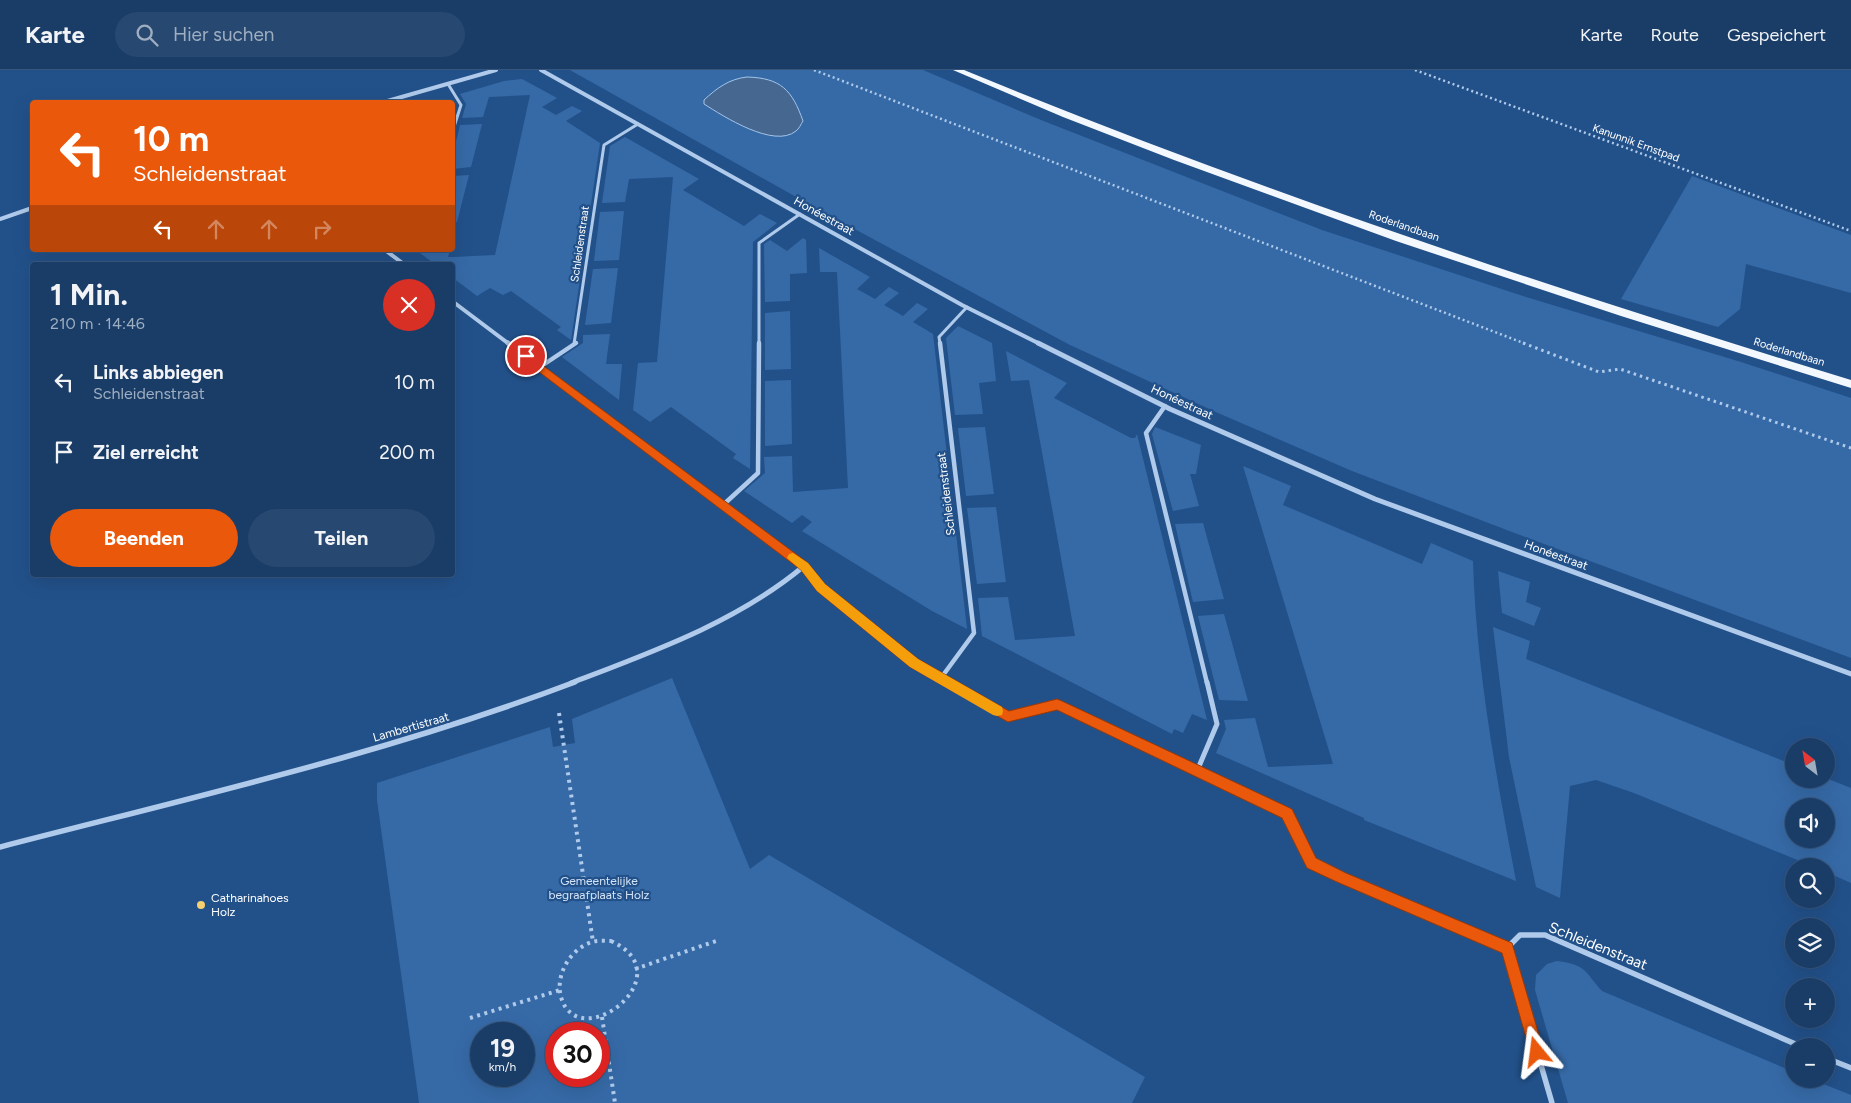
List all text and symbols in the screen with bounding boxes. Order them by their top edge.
search box [115,12,465,57]
text: Karte [25,20,85,49]
icon: search [133,21,161,49]
text: Hier suchen [173,23,274,46]
text: Karte [1580,24,1623,46]
text: Route [1651,24,1699,46]
text: Gespeichert [1727,24,1826,46]
text: 10 m [133,118,209,160]
icon: left [50,120,115,185]
street label: Kanunnik Ernstpad [1591,121,1681,165]
text: Schleidenstraat [133,160,287,187]
street label: Honéestraat [791,194,857,239]
street label: Schleidenstraat [568,205,592,283]
street label: Roderlandbaan [1367,208,1441,244]
icon: left [149,215,177,243]
icon: ahead [202,215,230,243]
icon: ahead [255,215,283,243]
icon: right [308,215,336,243]
text: 1 Min. [50,276,128,313]
button: close [383,279,435,331]
text: 210 m · 14:46 [50,314,145,333]
pin [505,335,547,377]
street label: Roderlandbaan [1752,335,1826,369]
icon: arrive [512,342,540,370]
text: Links abbiegen [93,361,224,384]
icon: left [50,368,78,396]
text: 10 m [394,371,435,394]
street label: Honéestraat [1149,382,1216,423]
text: Schleidenstraat [93,384,205,403]
icon: arrive [50,438,78,466]
text: Ziel erreicht [93,441,199,464]
text: 200 m [379,441,435,464]
street label: Schleidenstraat [934,451,958,536]
button: Beenden [50,509,238,567]
button: Teilen [248,509,435,567]
street label: Honéestraat [1522,537,1590,573]
street label: Lambertistraat [371,709,451,745]
north arrow [1785,738,1835,788]
map controls [1785,738,1835,1088]
button: sound [1785,798,1835,848]
button: search [1785,858,1835,908]
park label: Gemeentelijke begraafplaats Holz [549,874,650,902]
place label: Catharinahoes Holz [211,891,289,919]
marker: Catharinahoes Holz [195,899,207,911]
street label: Schleidenstraat [1546,918,1650,974]
button: layers [1785,918,1835,968]
button: + [1785,978,1835,1028]
speed limit sign: 30 [545,1022,610,1087]
position arrow [1510,1025,1562,1077]
text: 19 [490,1033,515,1063]
button: − [1785,1038,1835,1088]
text: km/h [489,1060,516,1074]

